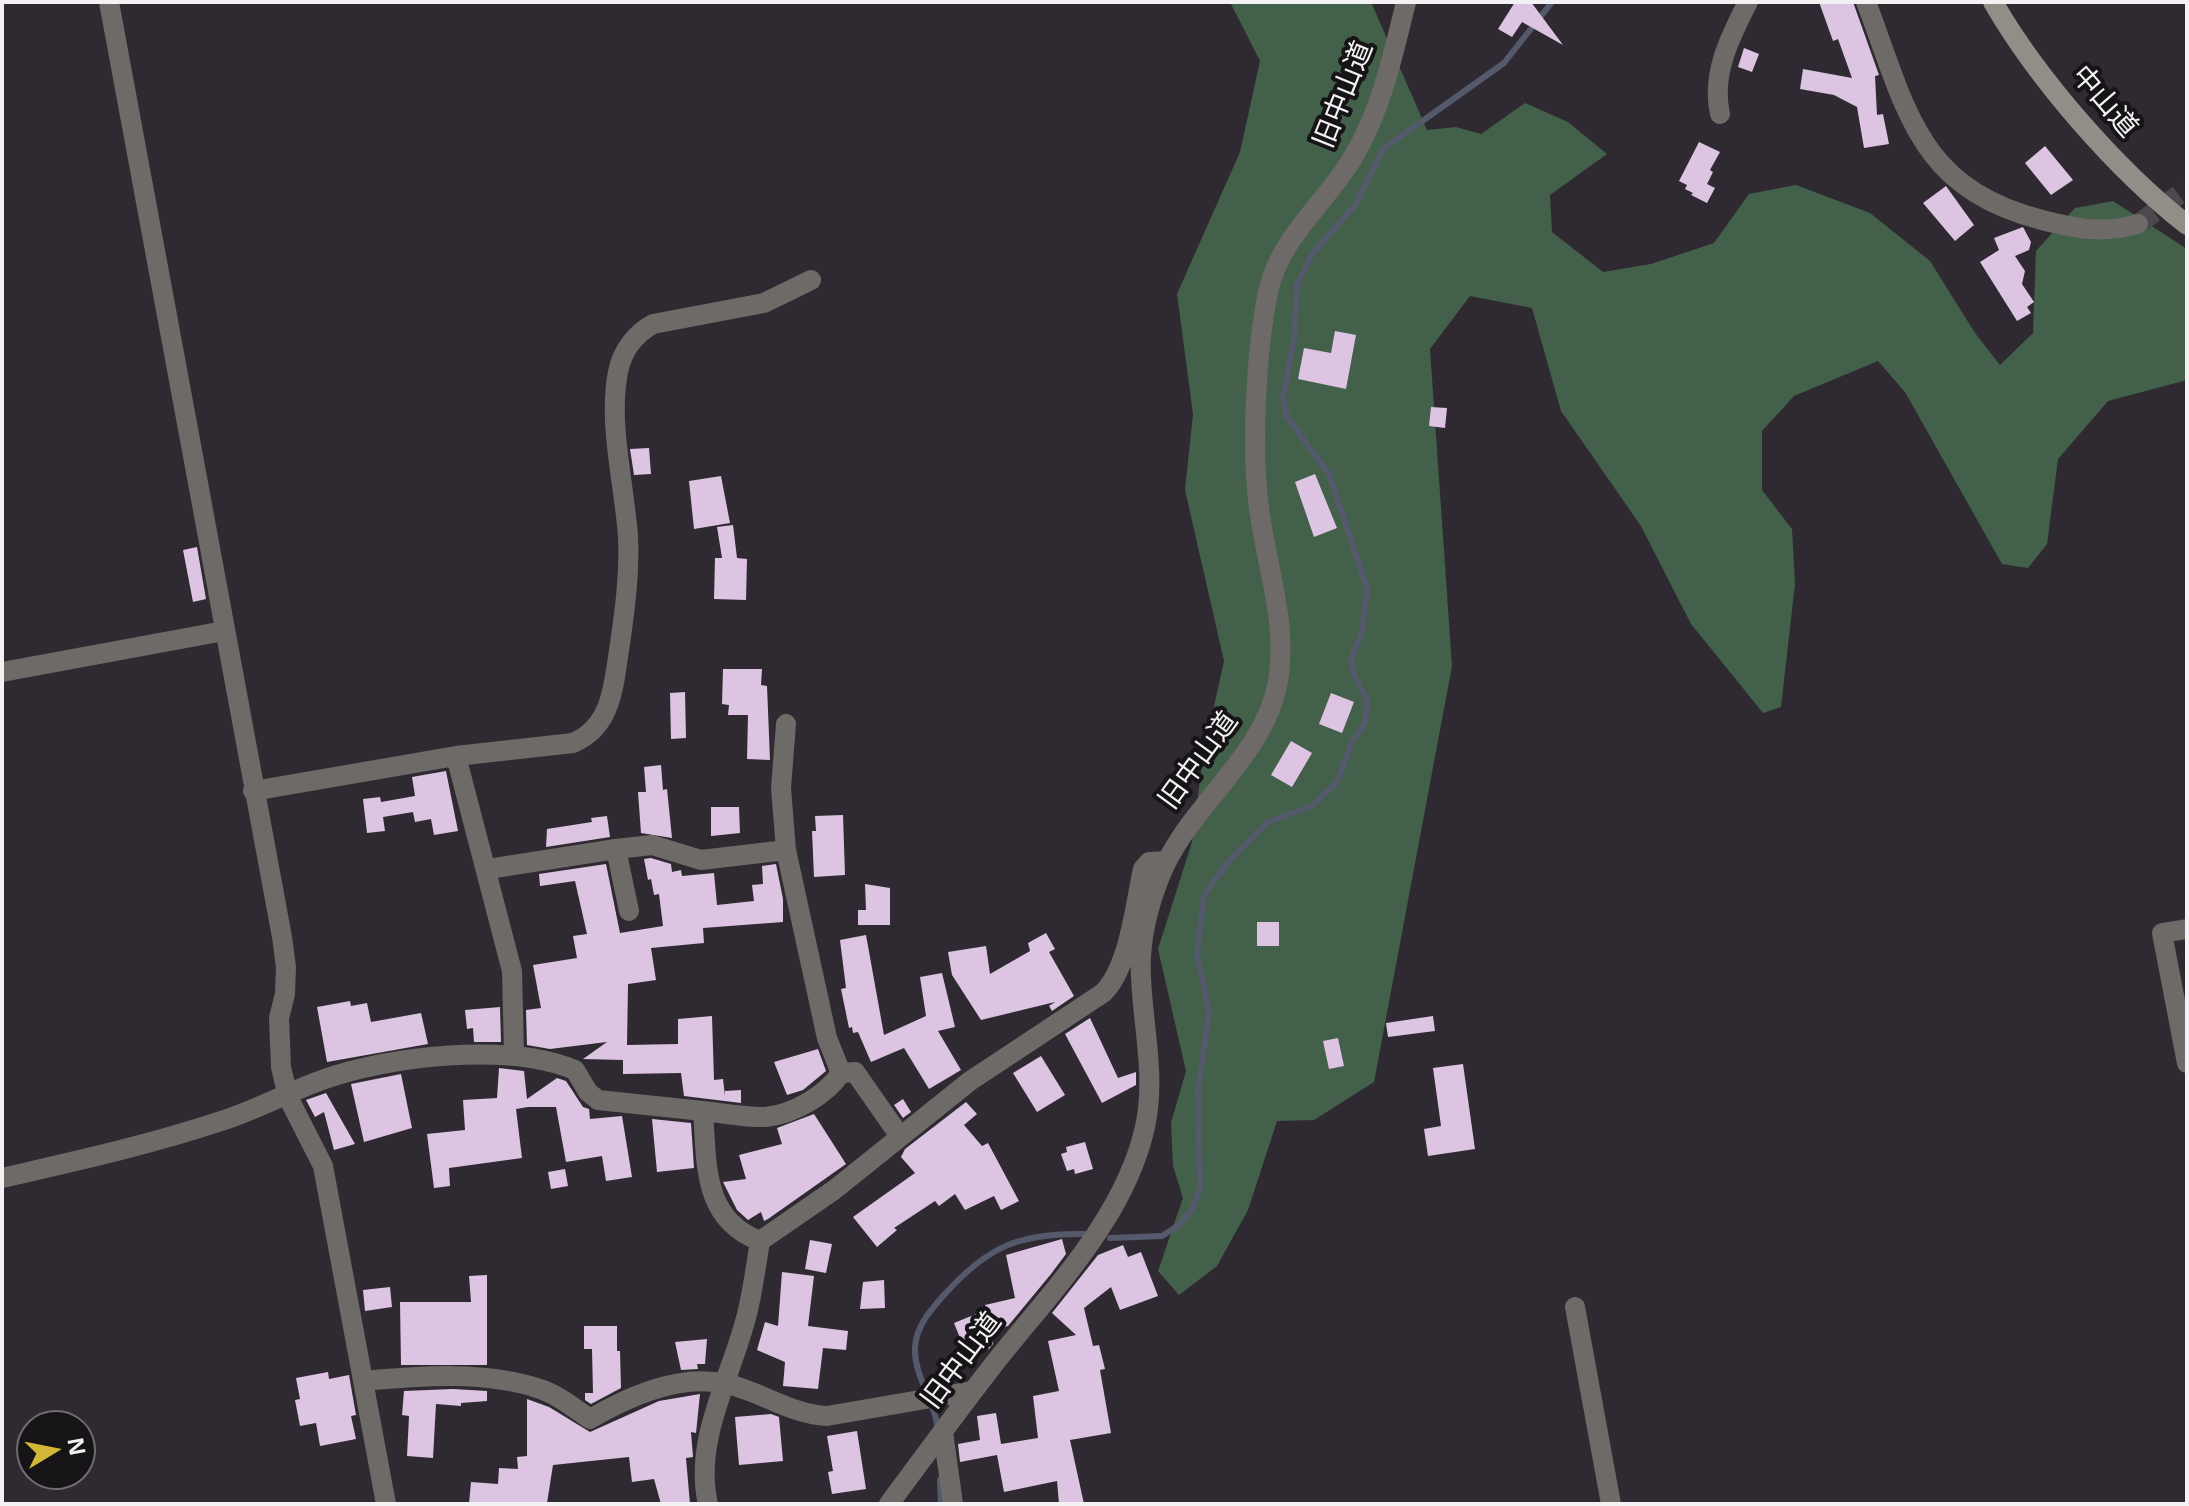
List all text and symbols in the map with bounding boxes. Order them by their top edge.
street label: 旧中山道 [1307,37,1381,153]
street label: 中山道 [2064,59,2144,145]
street label: 旧中山道 [1152,706,1246,816]
street label: 旧中山道 [915,1306,1009,1416]
north arrow [16,1410,96,1490]
text: N [61,1435,94,1458]

